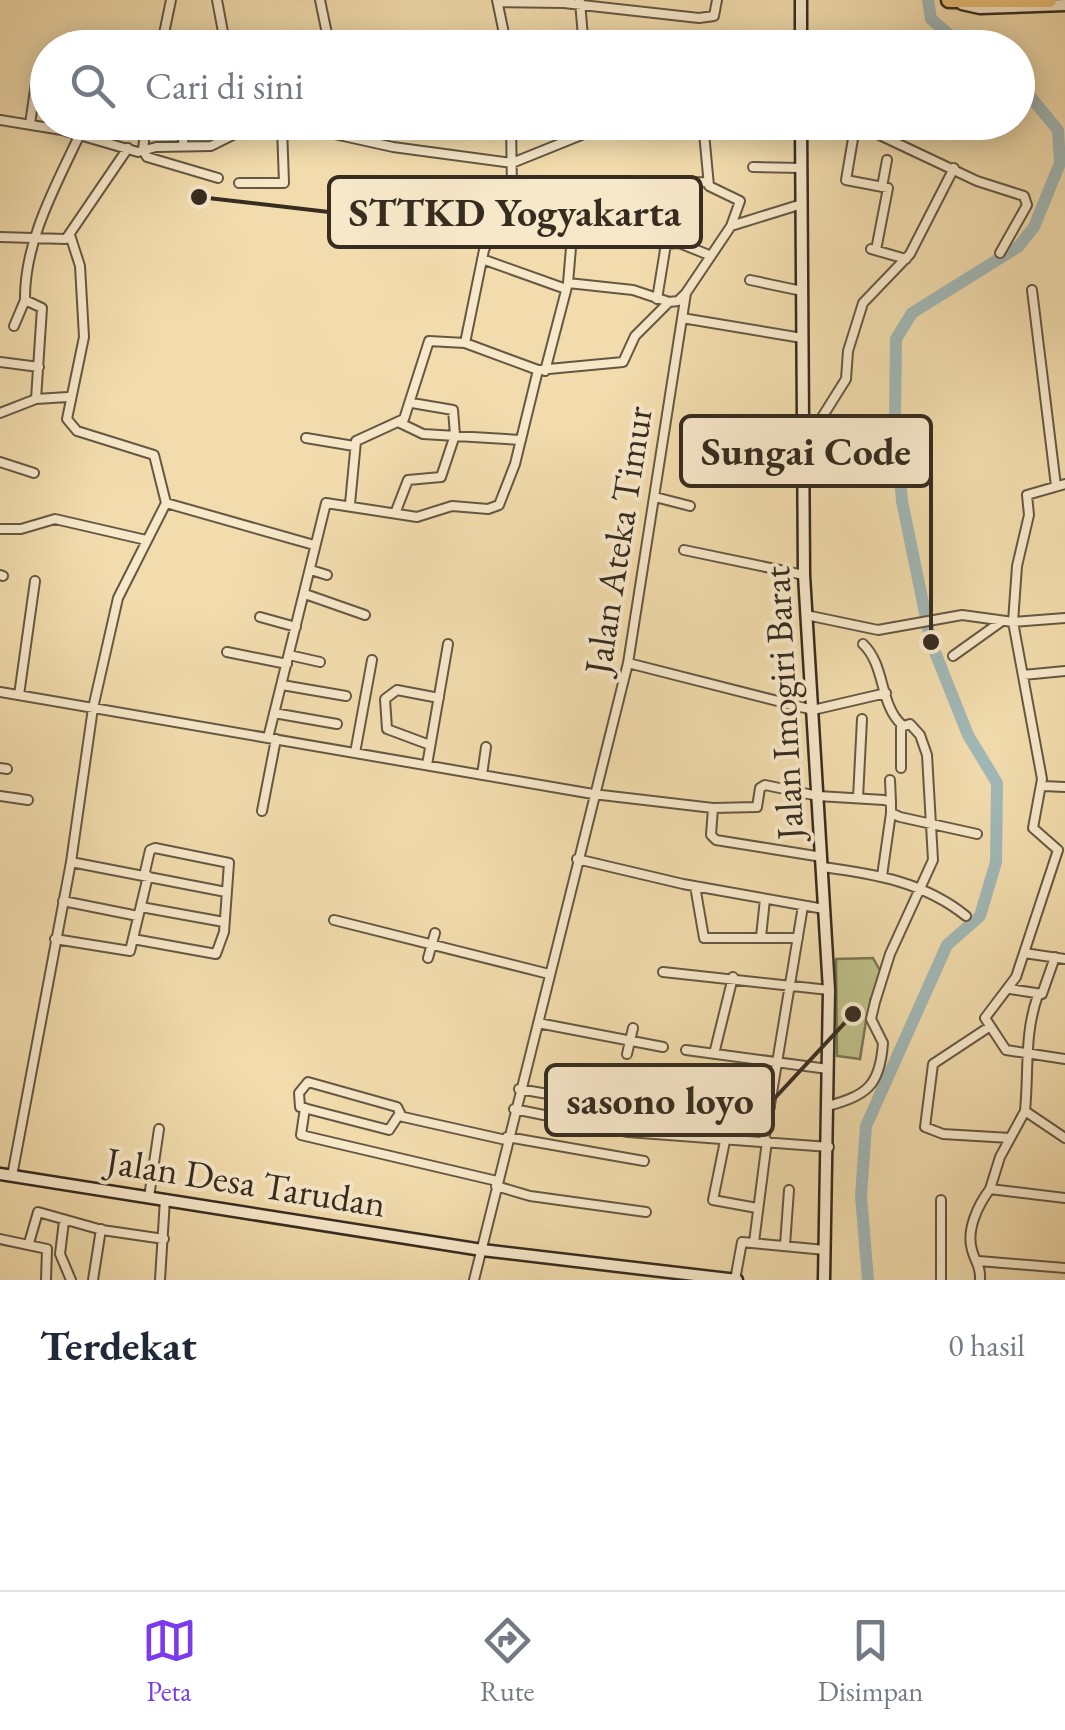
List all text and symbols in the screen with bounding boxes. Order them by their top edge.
search box [30,30,1035,140]
icon: search [65,58,120,113]
text: Cari di sini [145,61,304,110]
callout: STTKD Yogyakarta [329,177,701,247]
text: STTKD Yogyakarta [349,186,682,238]
street label: Jalan Ateka Timur [572,402,663,680]
callout: Sungai Code [681,416,931,486]
text: Sungai Code [701,425,911,477]
street label: Jalan Imogiri Barat [751,565,814,844]
callout: sasono loyo [546,1065,773,1135]
text: sasono loyo [566,1074,754,1126]
street label: Jalan Desa Tarudan [100,1135,389,1228]
text: Terdekat [40,1318,197,1373]
text: 0 hasil [948,1324,1025,1366]
tab: Peta [142,1613,197,1709]
tab: Rute [480,1613,535,1709]
tab: Disimpan [818,1613,923,1709]

